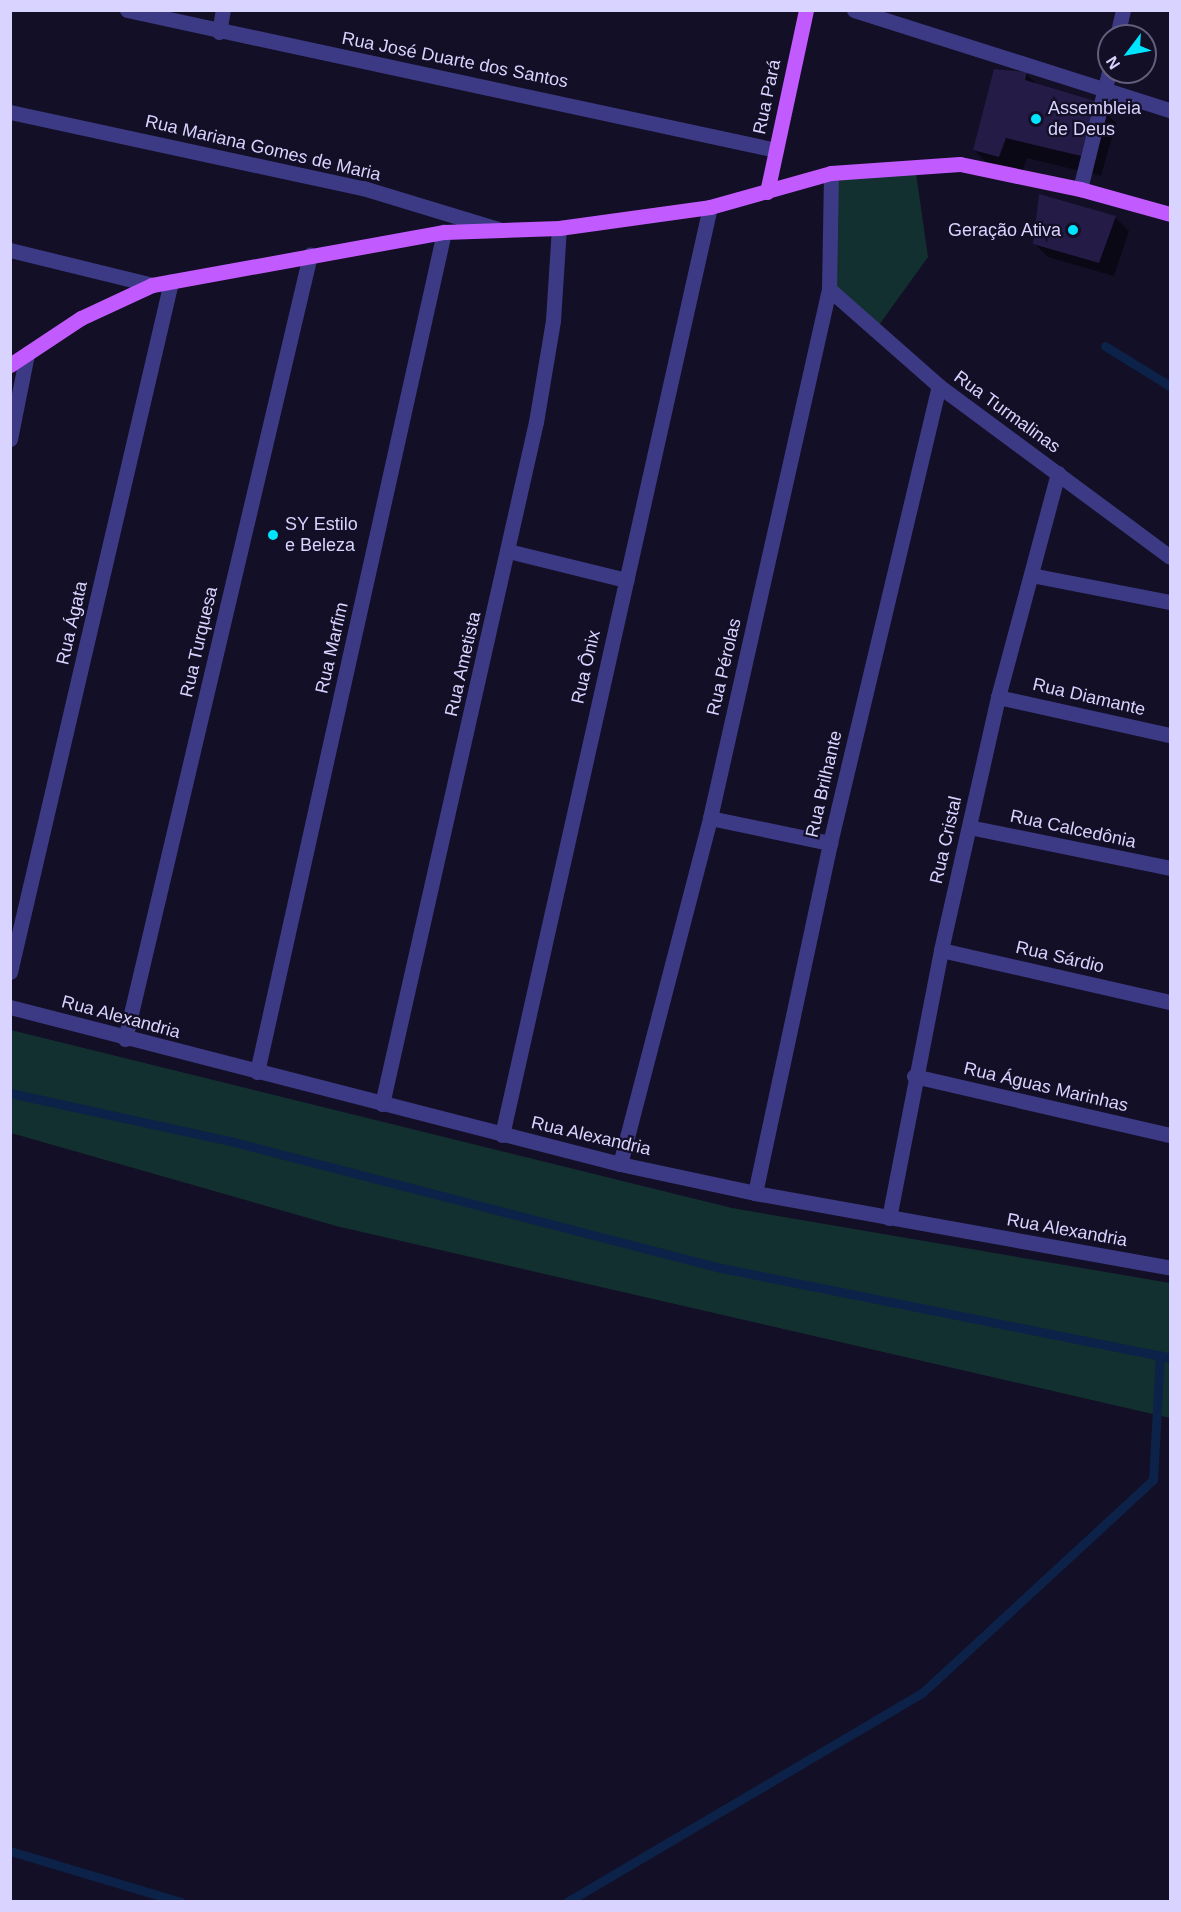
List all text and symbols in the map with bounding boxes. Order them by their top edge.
north arrow [1097,24,1157,84]
street label: Rua José Duarte dos Santos [340,27,570,93]
text: N [1103,53,1123,72]
street label: Rua Pará [749,58,785,136]
place label: Assembleia de Deus [1048,98,1141,140]
street label: Rua Mariana Gomes de Maria [143,110,383,186]
marker: Assembleia de Deus [1029,112,1043,126]
place label: Geração Ativa [947,219,1061,241]
marker: Geração Ativa [1066,223,1080,237]
street label: Rua Turmalinas [950,366,1064,458]
place label: SY Estilo e Beleza [285,514,358,556]
marker: SY Estilo e Beleza [266,528,280,542]
street label: Rua Ágata [52,579,92,667]
street label: Rua Turquesa [176,584,222,700]
street label: Rua Marfim [311,600,353,696]
street label: Rua Ametista [440,609,486,719]
street label: Rua Pérolas [702,616,746,718]
street label: Rua Ônix [567,628,605,706]
street label: Rua Diamante [1031,674,1147,720]
street label: Rua Brilhante [801,728,847,840]
street label: Rua Cristal [925,794,967,886]
street label: Rua Calcedônia [1008,805,1138,853]
street label: Rua Sárdio [1014,936,1106,978]
street label: Rua Alexandria [59,991,183,1043]
street label: Rua Águas Marinhas [962,1058,1130,1116]
street label: Rua Alexandria [529,1112,653,1160]
street label: Rua Alexandria [1005,1209,1129,1251]

